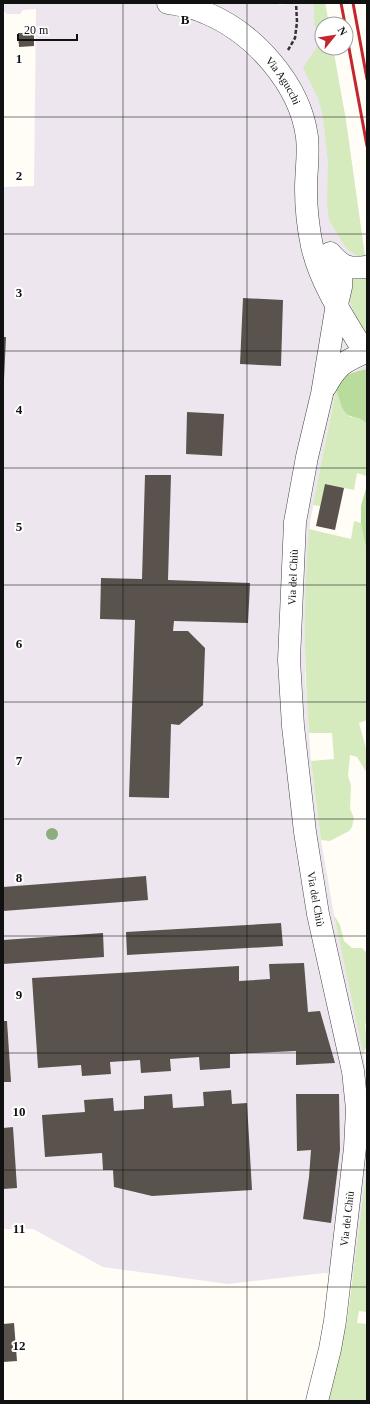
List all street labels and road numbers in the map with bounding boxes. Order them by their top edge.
street label: Via Agucchi [263,54,303,106]
street label: Via del Chiù [285,549,300,605]
street label: Via del Chiù [305,871,327,928]
street label: Via del Chiù [338,1190,356,1247]

